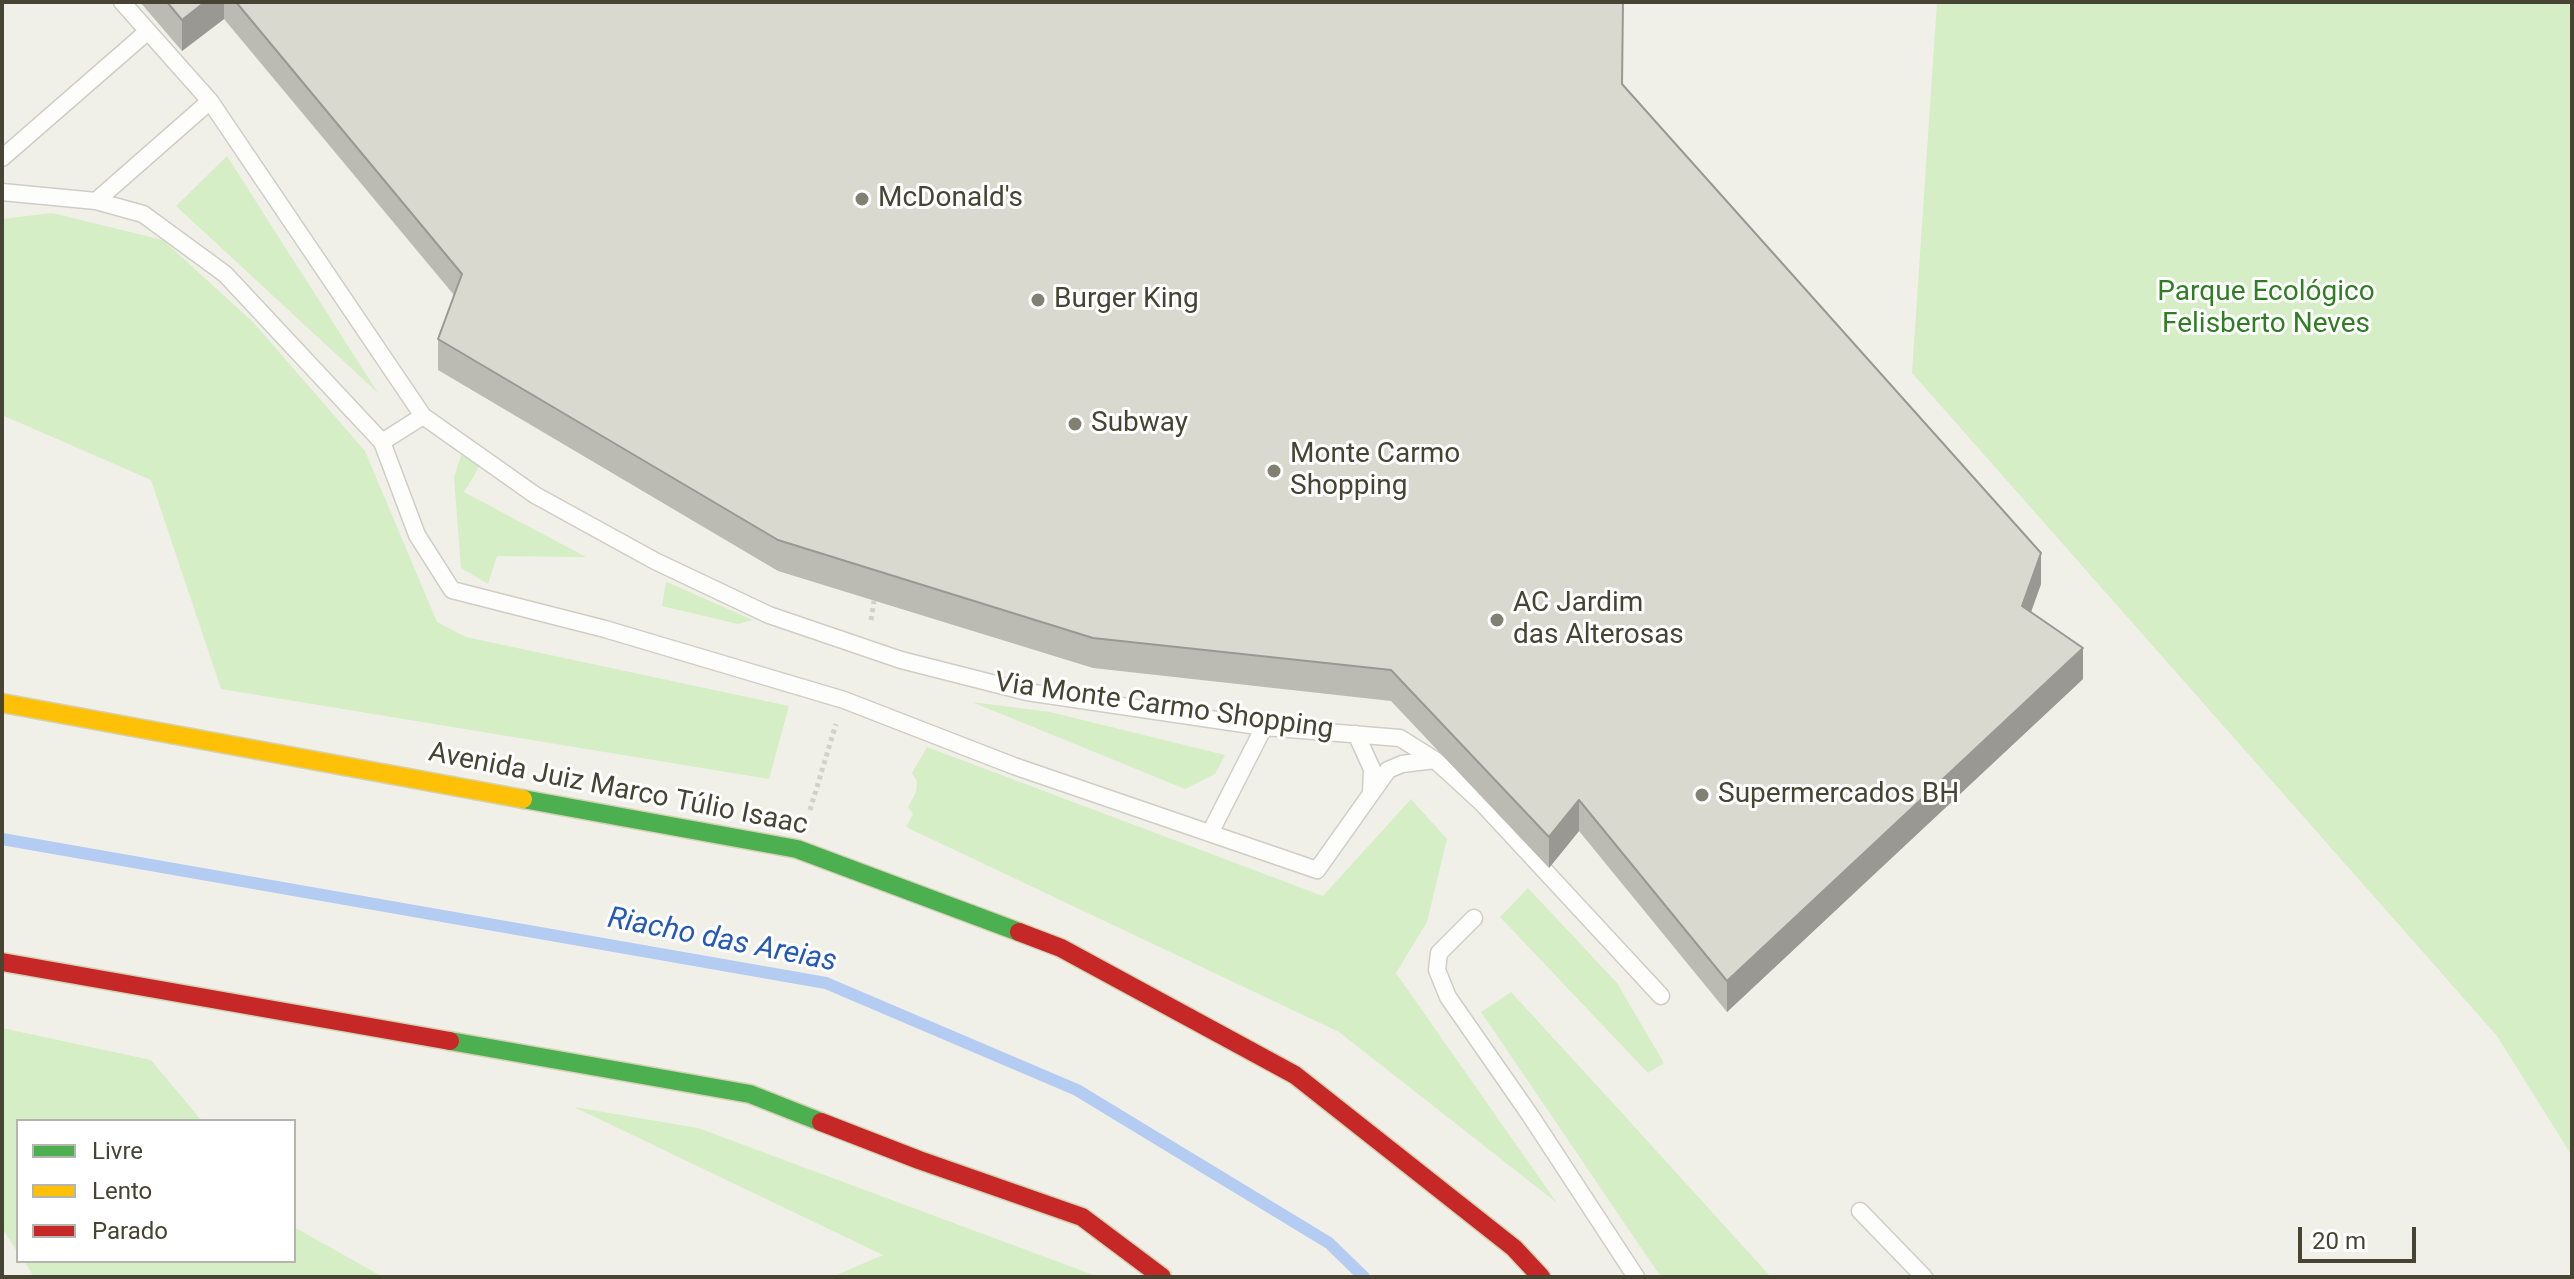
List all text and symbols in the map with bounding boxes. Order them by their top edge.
place label: McDonald's [878,182,1023,216]
marker: McDonald's [853,190,871,208]
park label: Parque Ecológico Felisberto Neves [2157,276,2375,342]
place label: Burger King [1054,283,1199,317]
marker: Burger King [1029,291,1047,309]
place label: Subway [1091,407,1188,441]
marker: Subway [1066,415,1084,433]
place label: Monte Carmo Shopping [1290,438,1460,504]
marker: Monte Carmo Shopping [1265,462,1283,480]
place label: AC Jardim das Alterosas [1513,587,1684,653]
marker: AC Jardim das Alterosas [1488,611,1506,629]
street label: Via Monte Carmo Shopping [993,667,1335,747]
street label: Avenida Juiz Marco Túlio Isaac [426,737,810,843]
place label: Supermercados BH [1718,778,1959,812]
marker: Supermercados BH [1693,786,1711,804]
water label: Riacho das Areias [604,901,840,981]
legend [16,1119,296,1263]
text: Livre [92,1137,143,1165]
text: Lento [92,1177,152,1205]
scale bar [2302,1211,2420,1261]
text: Parado [92,1217,168,1245]
text: 20 m [2312,1227,2366,1255]

